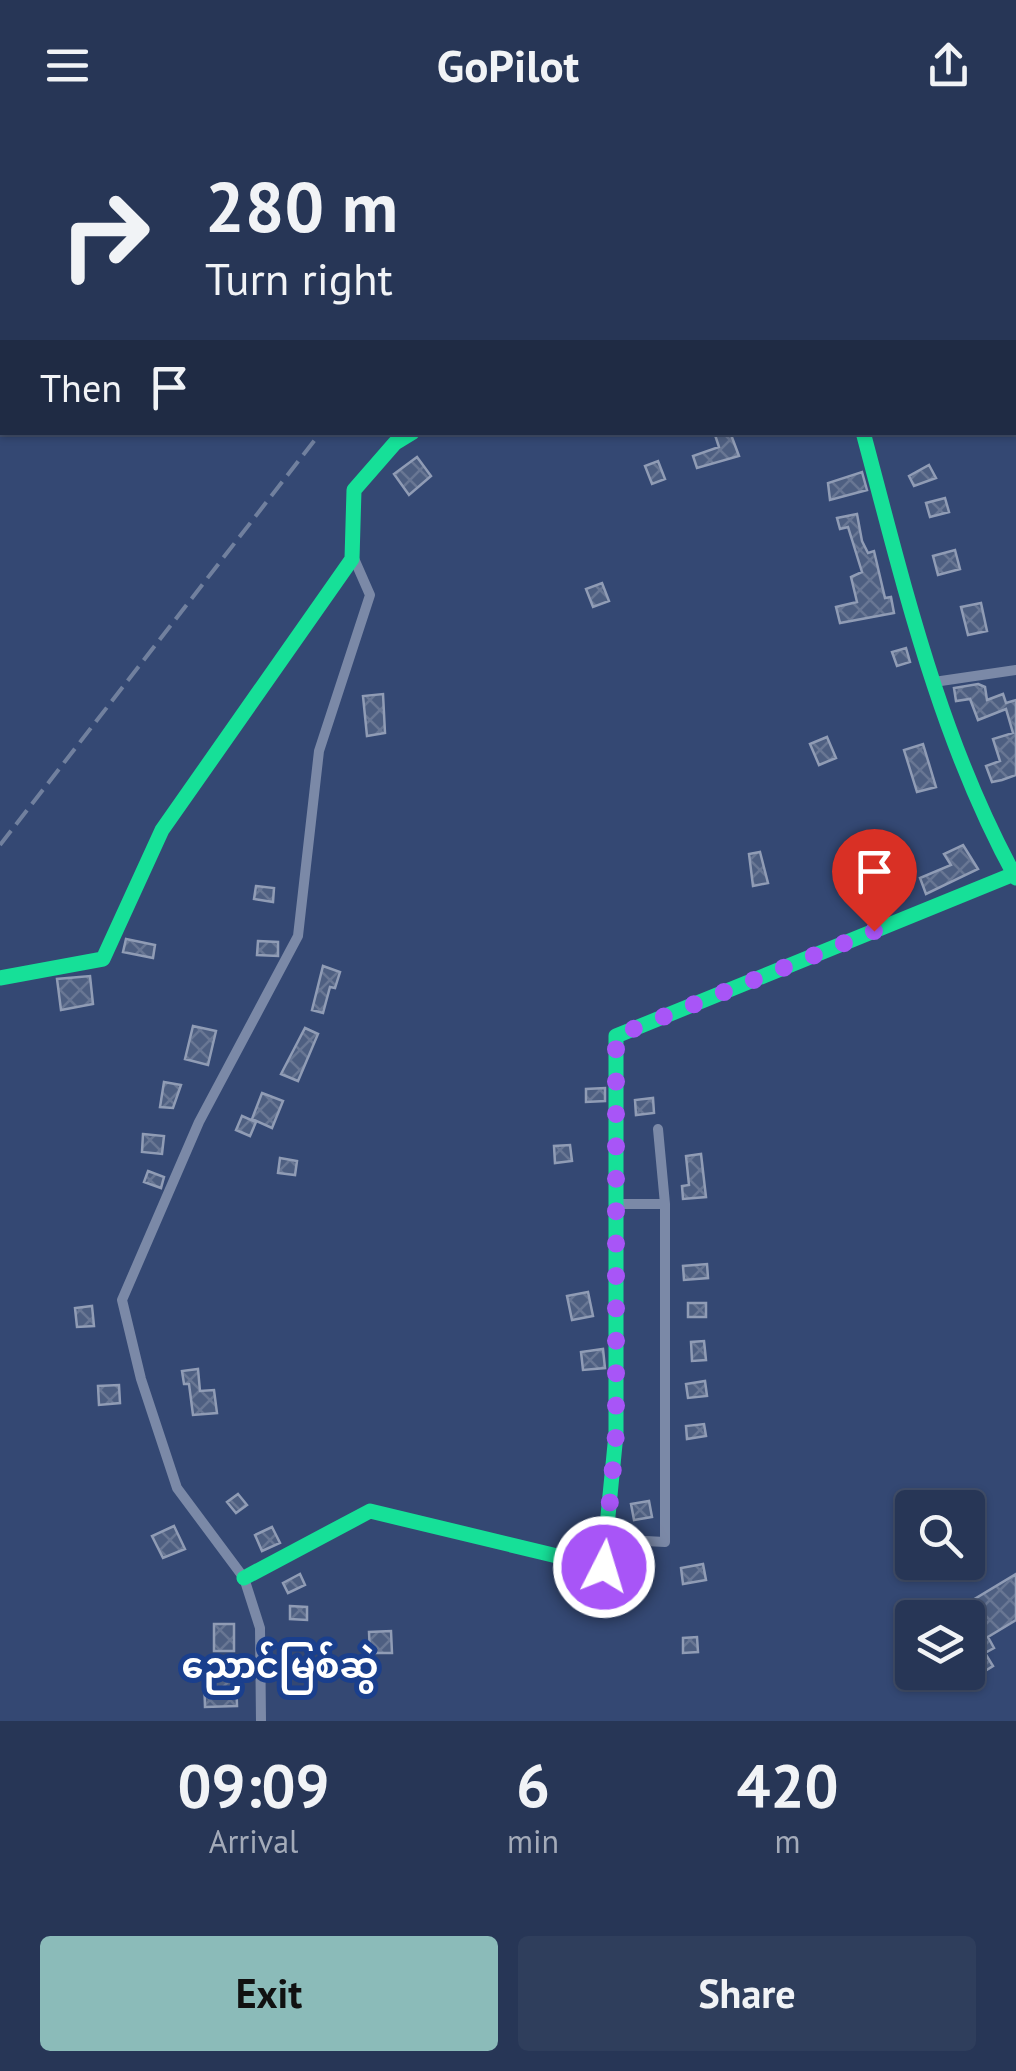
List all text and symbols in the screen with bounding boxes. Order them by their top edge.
text: GoPilot [437,36,579,94]
icon: menu [40,38,95,93]
icon: share [921,38,976,93]
text: 280 m [205,161,398,251]
icon: right [40,170,170,300]
text: Turn right [205,249,393,307]
icon: arrive [142,360,197,415]
text: Then [40,363,122,412]
pin [832,829,917,932]
icon: arrive [847,844,902,899]
map controls [895,1490,985,1690]
button: search [895,1490,985,1580]
position arrow [552,1515,656,1619]
button: layers [895,1600,985,1690]
district label: ညောင်မြစ်ဆွဲ [182,1641,378,1695]
text: 09:09 [177,1746,330,1824]
text: 6 [516,1746,550,1824]
text: 420 [737,1746,839,1824]
text: Arrival [209,1820,298,1862]
text: min [507,1820,559,1862]
text: m [775,1820,801,1862]
button: Exit [40,1936,498,2051]
button: Share [518,1936,976,2051]

